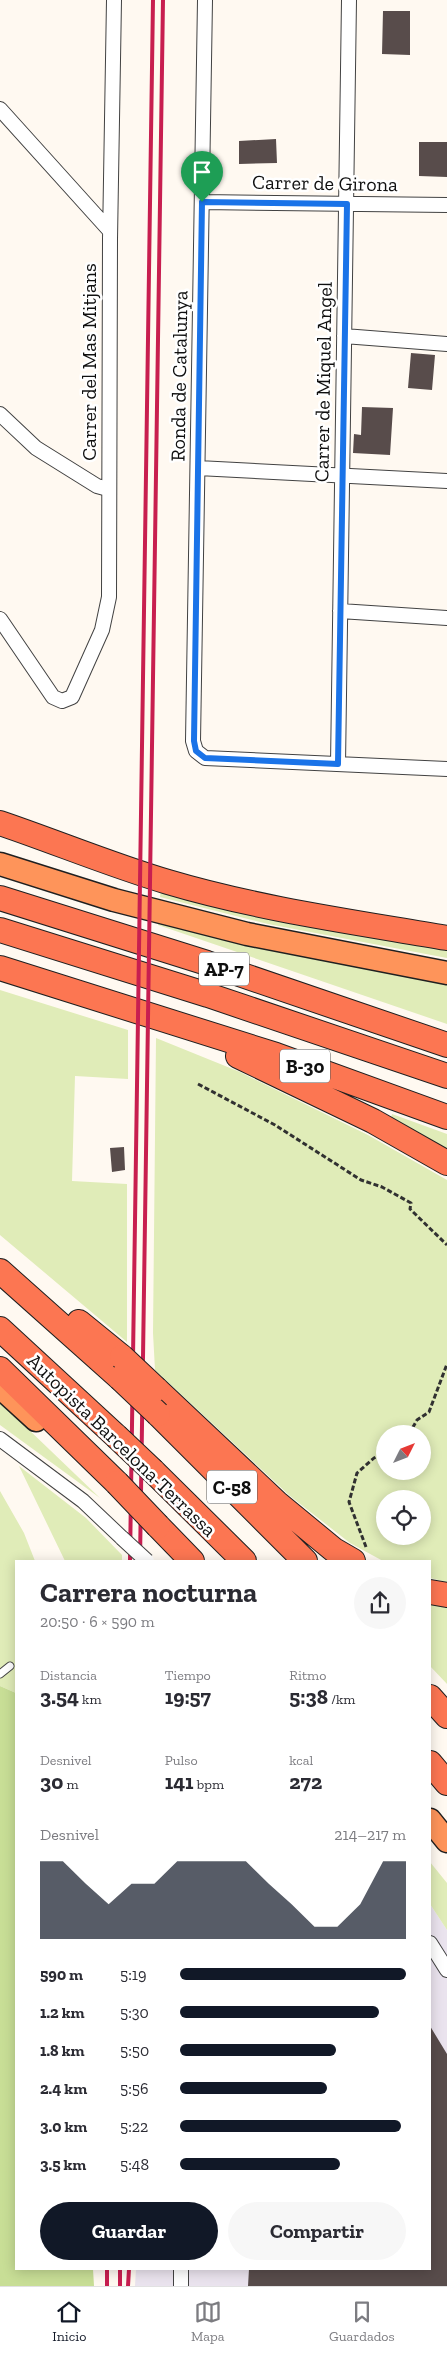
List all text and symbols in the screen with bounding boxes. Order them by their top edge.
pin [181,151,223,202]
icon: arrive [188,158,216,186]
street label: Carrer de Girona [252,170,398,196]
street label: Carrer del Mas Mitjans [77,263,101,461]
street label: Carrer de Miquel Angel [309,282,337,482]
street label: Ronda de Catalunya [166,290,192,462]
road number: AP-7 [199,952,249,986]
road number: B-30 [280,1050,330,1082]
street label: Autopista Barcelona-Terrassa [23,1348,222,1542]
north arrow [376,1425,431,1480]
map controls [376,1425,431,1545]
road number: C-58 [207,1470,257,1504]
button: locate [376,1490,431,1545]
text: Carrera nocturna [40,1576,257,1609]
button: share [354,1577,406,1629]
text: 20:50 · 6 × 590 m [40,1612,155,1631]
text: Distancia [40,1667,97,1684]
text: Tiempo [165,1667,211,1684]
text: Ritmo [289,1667,326,1684]
text: 3.54 [40,1684,79,1709]
text: 19:57 [165,1684,211,1709]
text: 5:38 [289,1684,328,1709]
text: km [79,1691,101,1708]
text: /km [328,1691,355,1708]
text: Desnivel [40,1752,92,1769]
text: Pulso [165,1752,198,1769]
text: kcal [289,1752,313,1769]
text: 30 [40,1769,63,1794]
text: 141 [165,1769,194,1794]
text: 272 [289,1769,322,1794]
text: m [63,1776,79,1793]
text: bpm [194,1776,224,1793]
text: Desnivel [40,1825,99,1844]
text: 214–217 m [334,1825,406,1844]
text: 590 m [40,1965,83,1984]
text: 5:19 [120,1965,146,1984]
text: 1.2 km [40,2003,85,2022]
text: 5:30 [120,2003,149,2022]
text: 1.8 km [40,2041,85,2060]
text: 5:50 [120,2041,149,2060]
text: 2.4 km [40,2079,87,2098]
text: 5:56 [120,2079,148,2098]
text: 3.0 km [40,2117,87,2136]
text: 5:22 [120,2117,148,2136]
text: 3.5 km [40,2155,86,2174]
text: 5:48 [120,2155,149,2174]
button: Guardar [40,2202,218,2260]
button: Compartir [228,2202,406,2260]
tab: Inicio [52,2298,86,2345]
tab: Mapa [191,2298,224,2345]
tab: Guardados [329,2298,395,2345]

